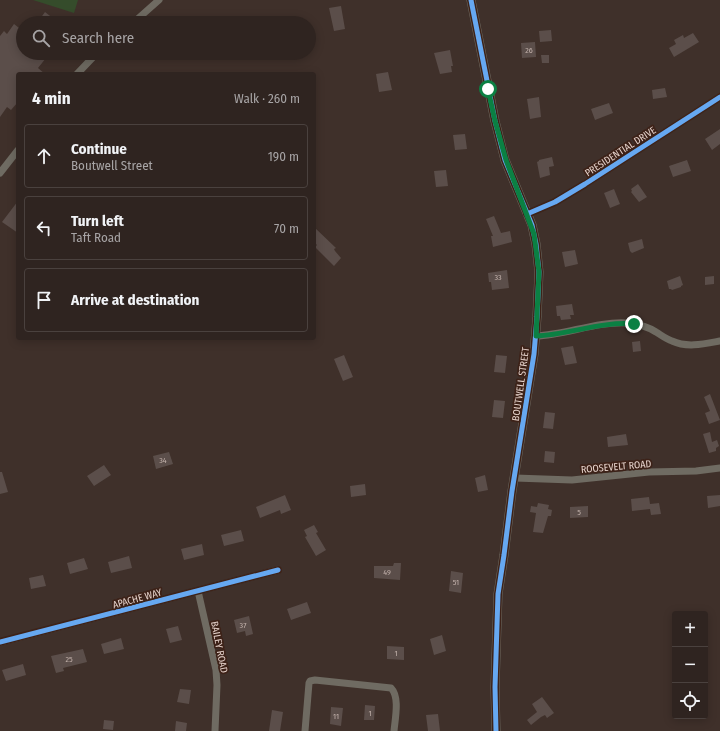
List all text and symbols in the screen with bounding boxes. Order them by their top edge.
search box [16,16,316,60]
icon: search [30,27,52,49]
text: Search here [62,29,134,47]
house number: 26 [525,46,533,55]
route start [479,80,497,98]
text: 4 min [32,88,71,109]
text: Walk · 260 m [234,91,300,106]
street label: PRESIDENTIAL DRIVE [583,124,659,179]
text: Continue [71,140,127,158]
icon: ahead [33,145,55,167]
text: 190 m [268,149,299,164]
text: Boutwell Street [71,158,153,173]
text: Turn left [71,212,124,230]
icon: left [33,217,55,239]
text: 70 m [274,221,299,236]
text: Taft Road [71,230,121,245]
house number: 33 [494,273,502,282]
icon: arrive [33,289,55,311]
text: Arrive at destination [71,291,199,309]
route end [625,315,643,333]
street label: BOUTWELL STREET [510,346,532,422]
house number: 34 [159,456,167,465]
street label: ROOSEVELT ROAD [580,458,652,476]
house number: 5 [577,508,581,517]
house number: 49 [383,568,391,577]
house number: 51 [453,578,459,587]
street label: APACHE WAY [111,587,163,611]
map controls [672,611,708,719]
button: + [672,611,708,647]
street label: BAILEY ROAD [208,620,230,674]
house number: 37 [240,621,247,630]
button: − [672,647,708,683]
house number: 1 [394,649,398,658]
house number: 25 [65,655,73,664]
button: locate [672,683,708,719]
house number: 1 [368,709,372,718]
house number: 11 [333,712,339,721]

